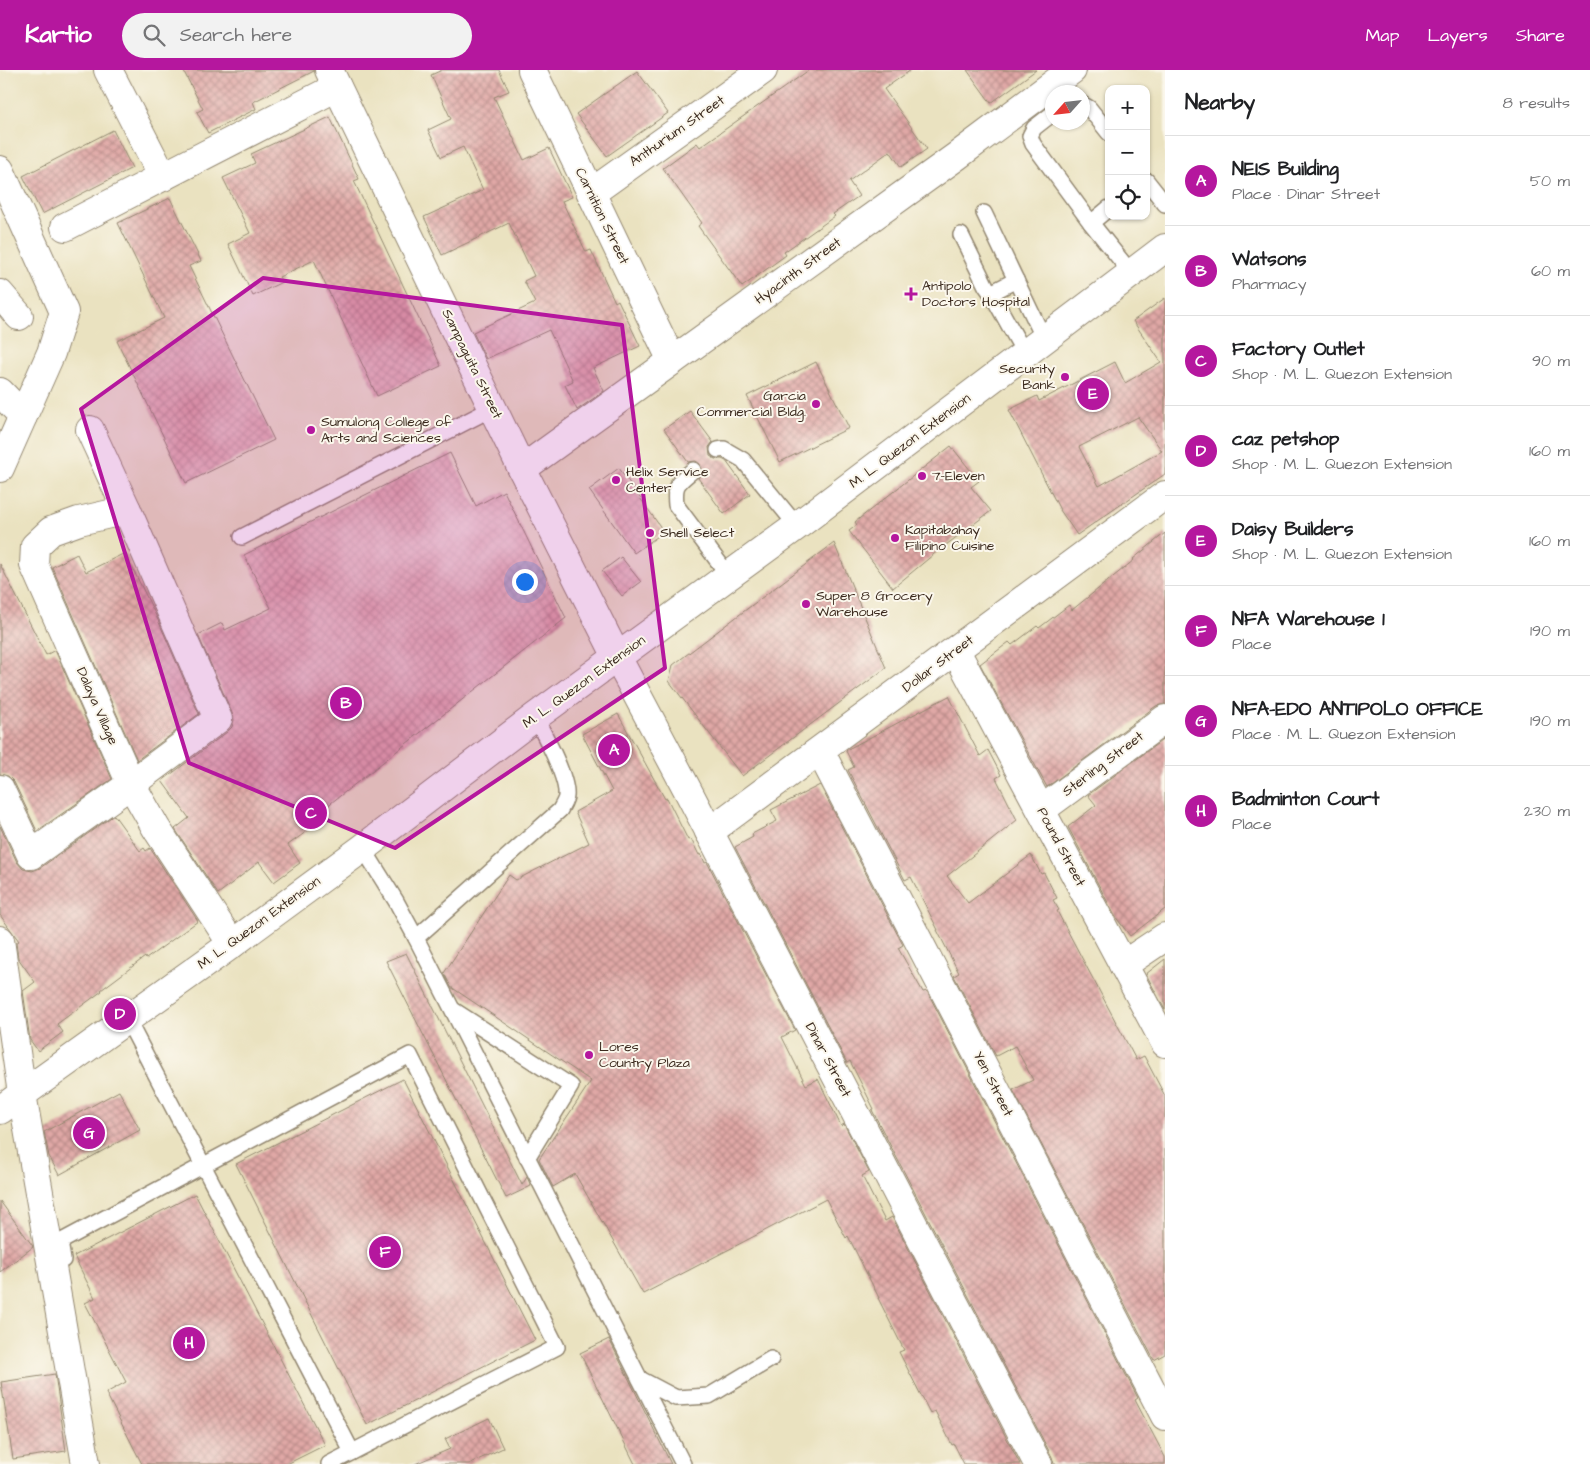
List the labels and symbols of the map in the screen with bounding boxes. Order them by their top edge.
north arrow [1045,85,1090,130]
street label: Anthurium Street [625,90,729,171]
street label: Carnition Street [570,164,634,268]
street label: Hyacinth Street [751,233,846,309]
place label: Antipolo Doctors Hospital [922,276,1030,312]
marker: Antipolo Doctors Hospital [904,287,918,301]
street label: Sampaguita Street [437,306,507,423]
place label: Security Bank [999,359,1055,395]
marker: Security Bank [1059,371,1071,383]
pin: E [1077,375,1109,413]
place label: Garcia Commercial Bldg. [697,386,806,422]
street label: M. L. Quezon Extension [845,389,975,493]
marker: Garcia Commercial Bldg. [810,398,822,410]
place label: Sumulong College of Arts and Sciences [321,412,452,448]
marker: Sumulong College of Arts and Sciences [305,424,317,436]
place label: Helix Service Center [626,462,709,498]
place label: 7-Eleven [932,466,985,486]
marker: 7-Eleven [916,470,928,482]
marker: Helix Service Center [610,474,622,486]
place label: Kapitabahay Filipino Cuisine [905,520,995,556]
place label: Shell Select [660,523,735,543]
marker: Shell Select [644,527,656,539]
marker: Kapitabahay Filipino Cuisine [889,532,901,544]
your location [512,569,538,595]
place label: Super 8 Grocery Warehouse [816,586,933,622]
marker: Super 8 Grocery Warehouse [800,598,812,610]
street label: Dollar Street [898,630,978,698]
street label: M. L. Quezon Extension [518,631,650,733]
street label: Dalaya Village [71,664,123,748]
pin: B [330,684,362,722]
street label: Sterling Street [1058,727,1148,801]
pin: A [598,731,630,769]
pin: C [295,794,327,832]
street label: Pound Street [1032,804,1090,890]
street label: M. L. Quezon Extension [193,872,325,974]
pin: D [104,995,136,1033]
street label: Dinar Street [800,1019,856,1101]
place label: Lores Country Plaza [599,1037,690,1073]
street label: Yen Street [968,1048,1018,1120]
marker: Lores Country Plaza [583,1049,595,1061]
pin: G [73,1114,105,1152]
pin: F [369,1233,401,1271]
pin: H [173,1324,205,1362]

